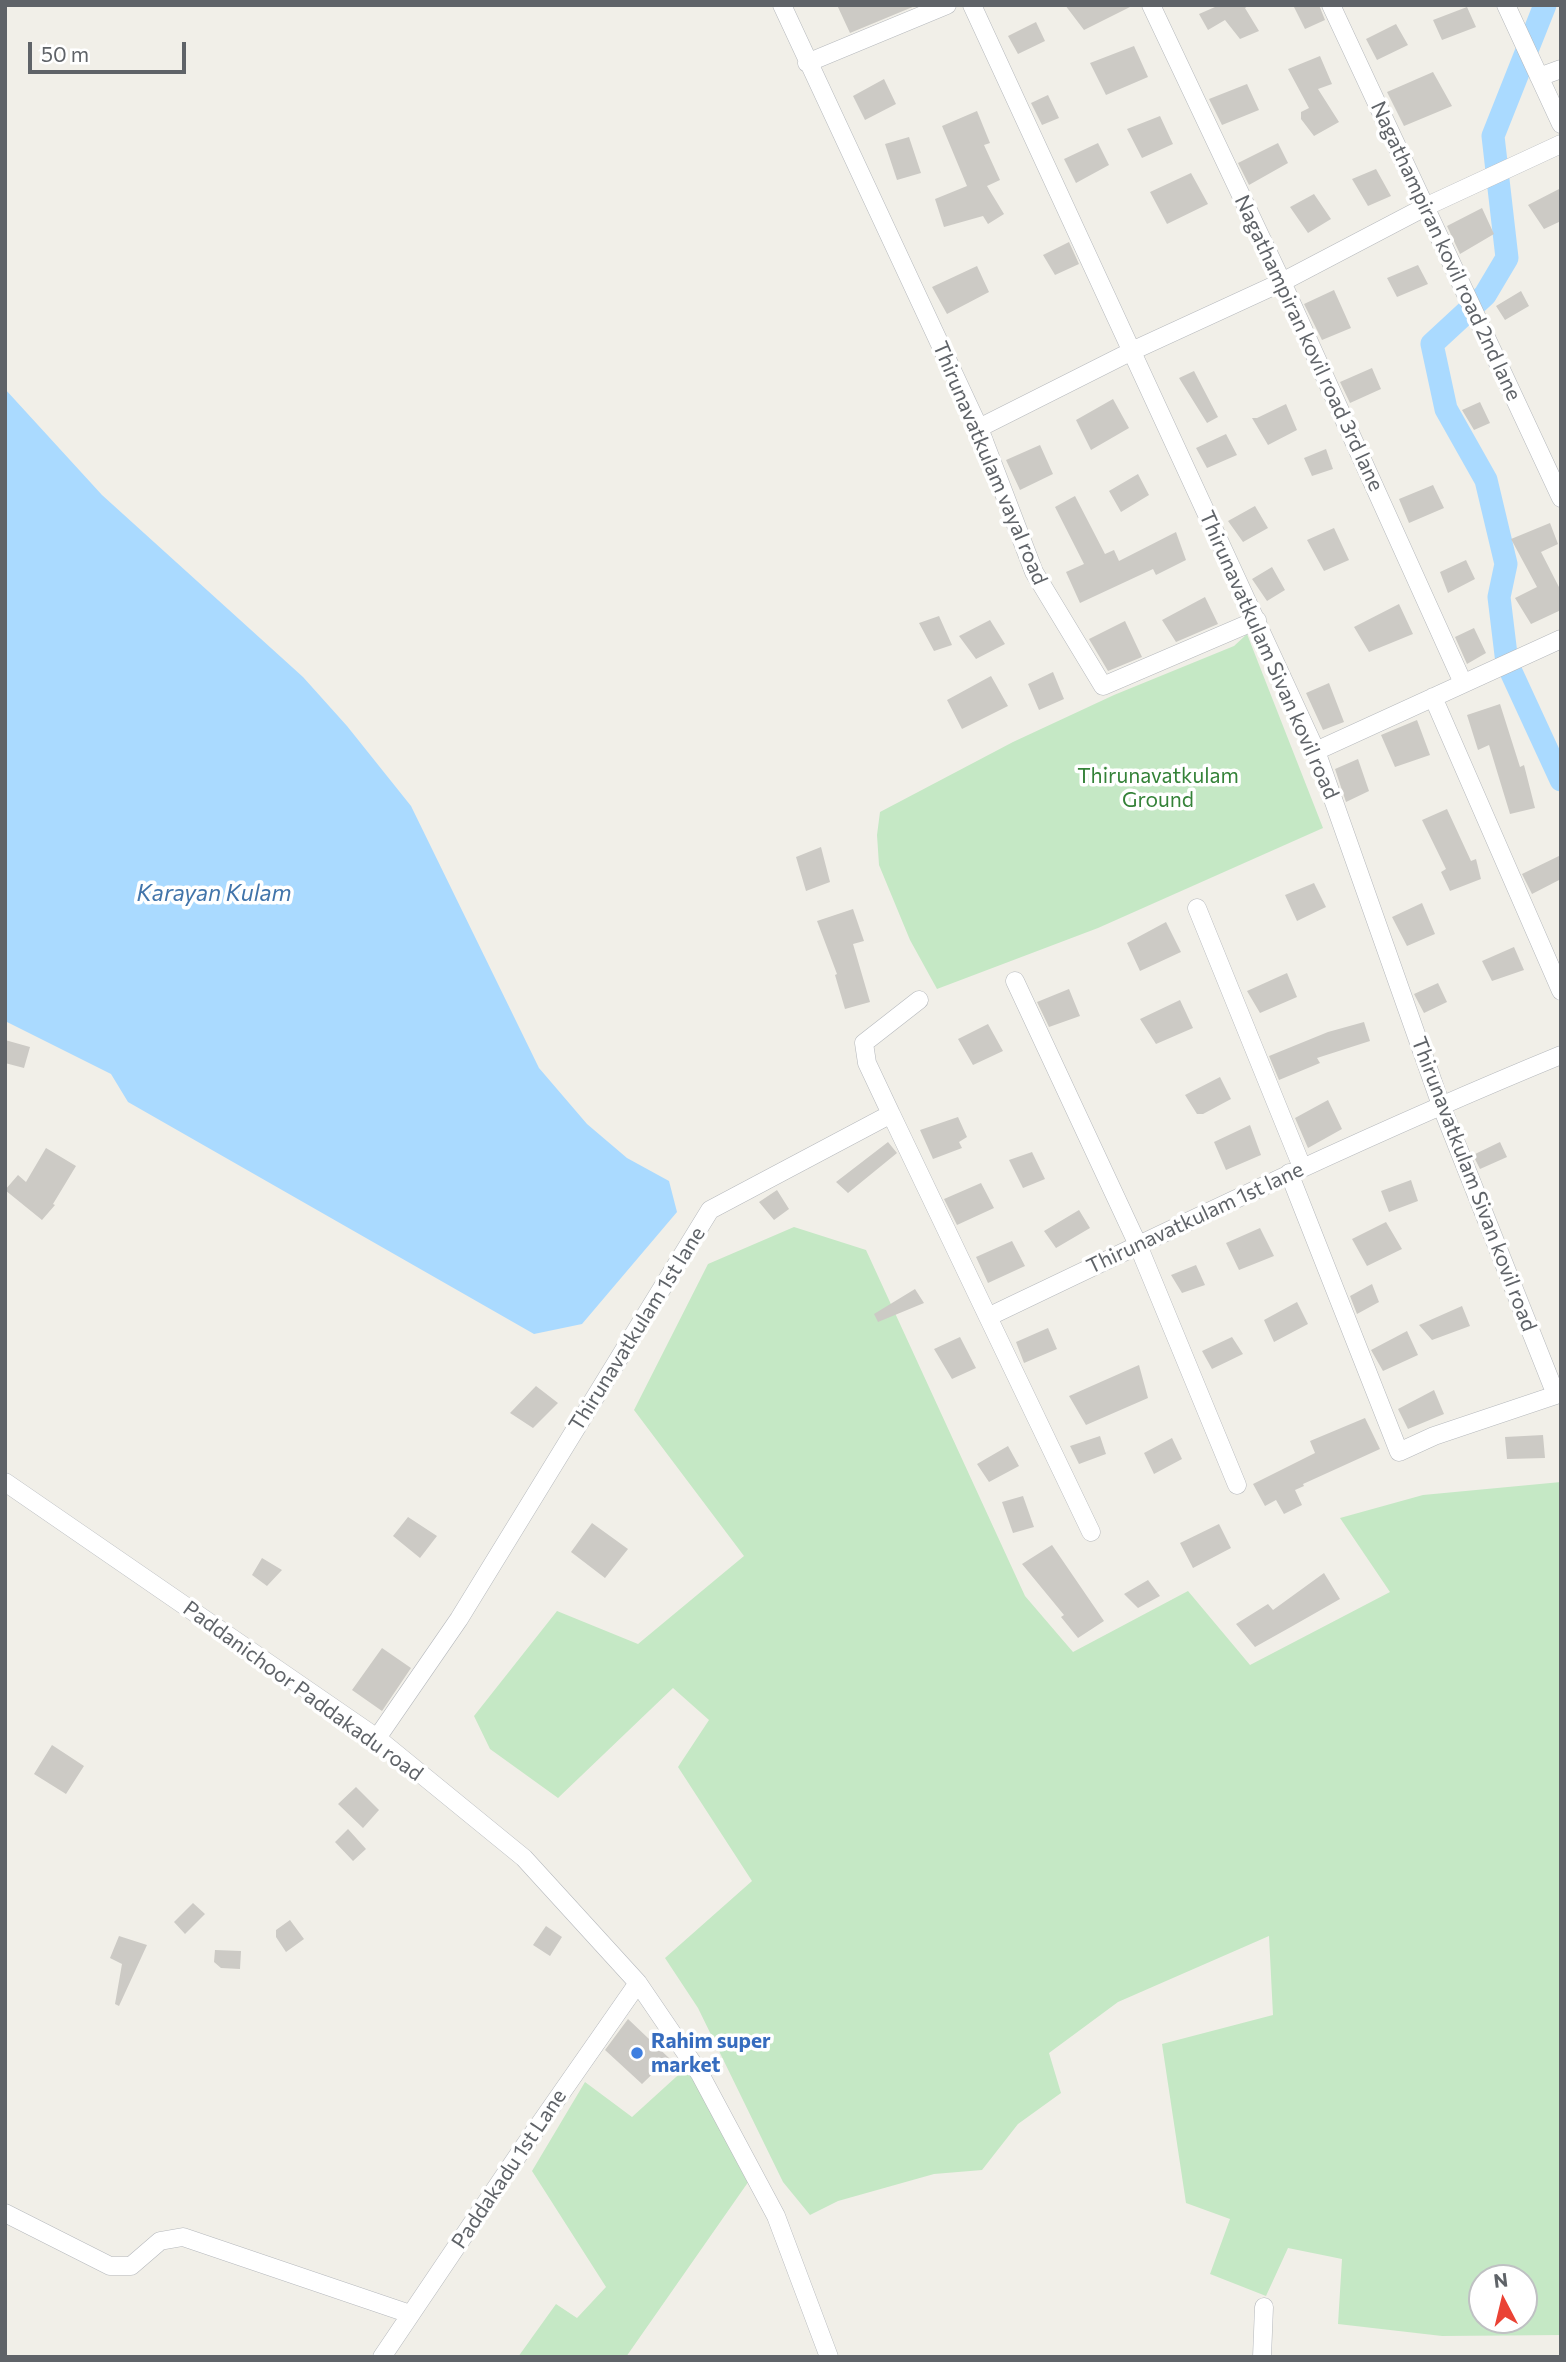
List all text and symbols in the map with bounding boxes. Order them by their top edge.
scale bar [32,28,189,72]
text: 50 m [41,41,89,66]
street label: Nagathampiran kovil road 2nd lane [1365,97,1527,405]
street label: Nagathampiran kovil road 3rd lane [1229,191,1389,495]
street label: Thirunavatkulam vayal road [927,338,1053,588]
street label: Thirunavatkulam Sivan kovil road [1194,507,1344,803]
park label: Thirunavatkulam Ground [1077,763,1239,813]
water label: Karayan Kulam [136,879,292,907]
street label: Thirunavatkulam Sivan kovil road [1406,1033,1542,1335]
street label: Thirunavatkulam 1st lane [1083,1157,1307,1279]
street label: Thirunavatkulam 1st lane [564,1222,710,1436]
street label: Paddanichoor Paddakadu road [178,1596,428,1786]
place label: Rahim super market [651,2028,771,2078]
marker: Rahim super market [629,2045,645,2061]
street label: Paddakadu 1st Lane [446,2084,572,2254]
north arrow [1468,2264,1538,2334]
text: N [1492,2267,1509,2292]

